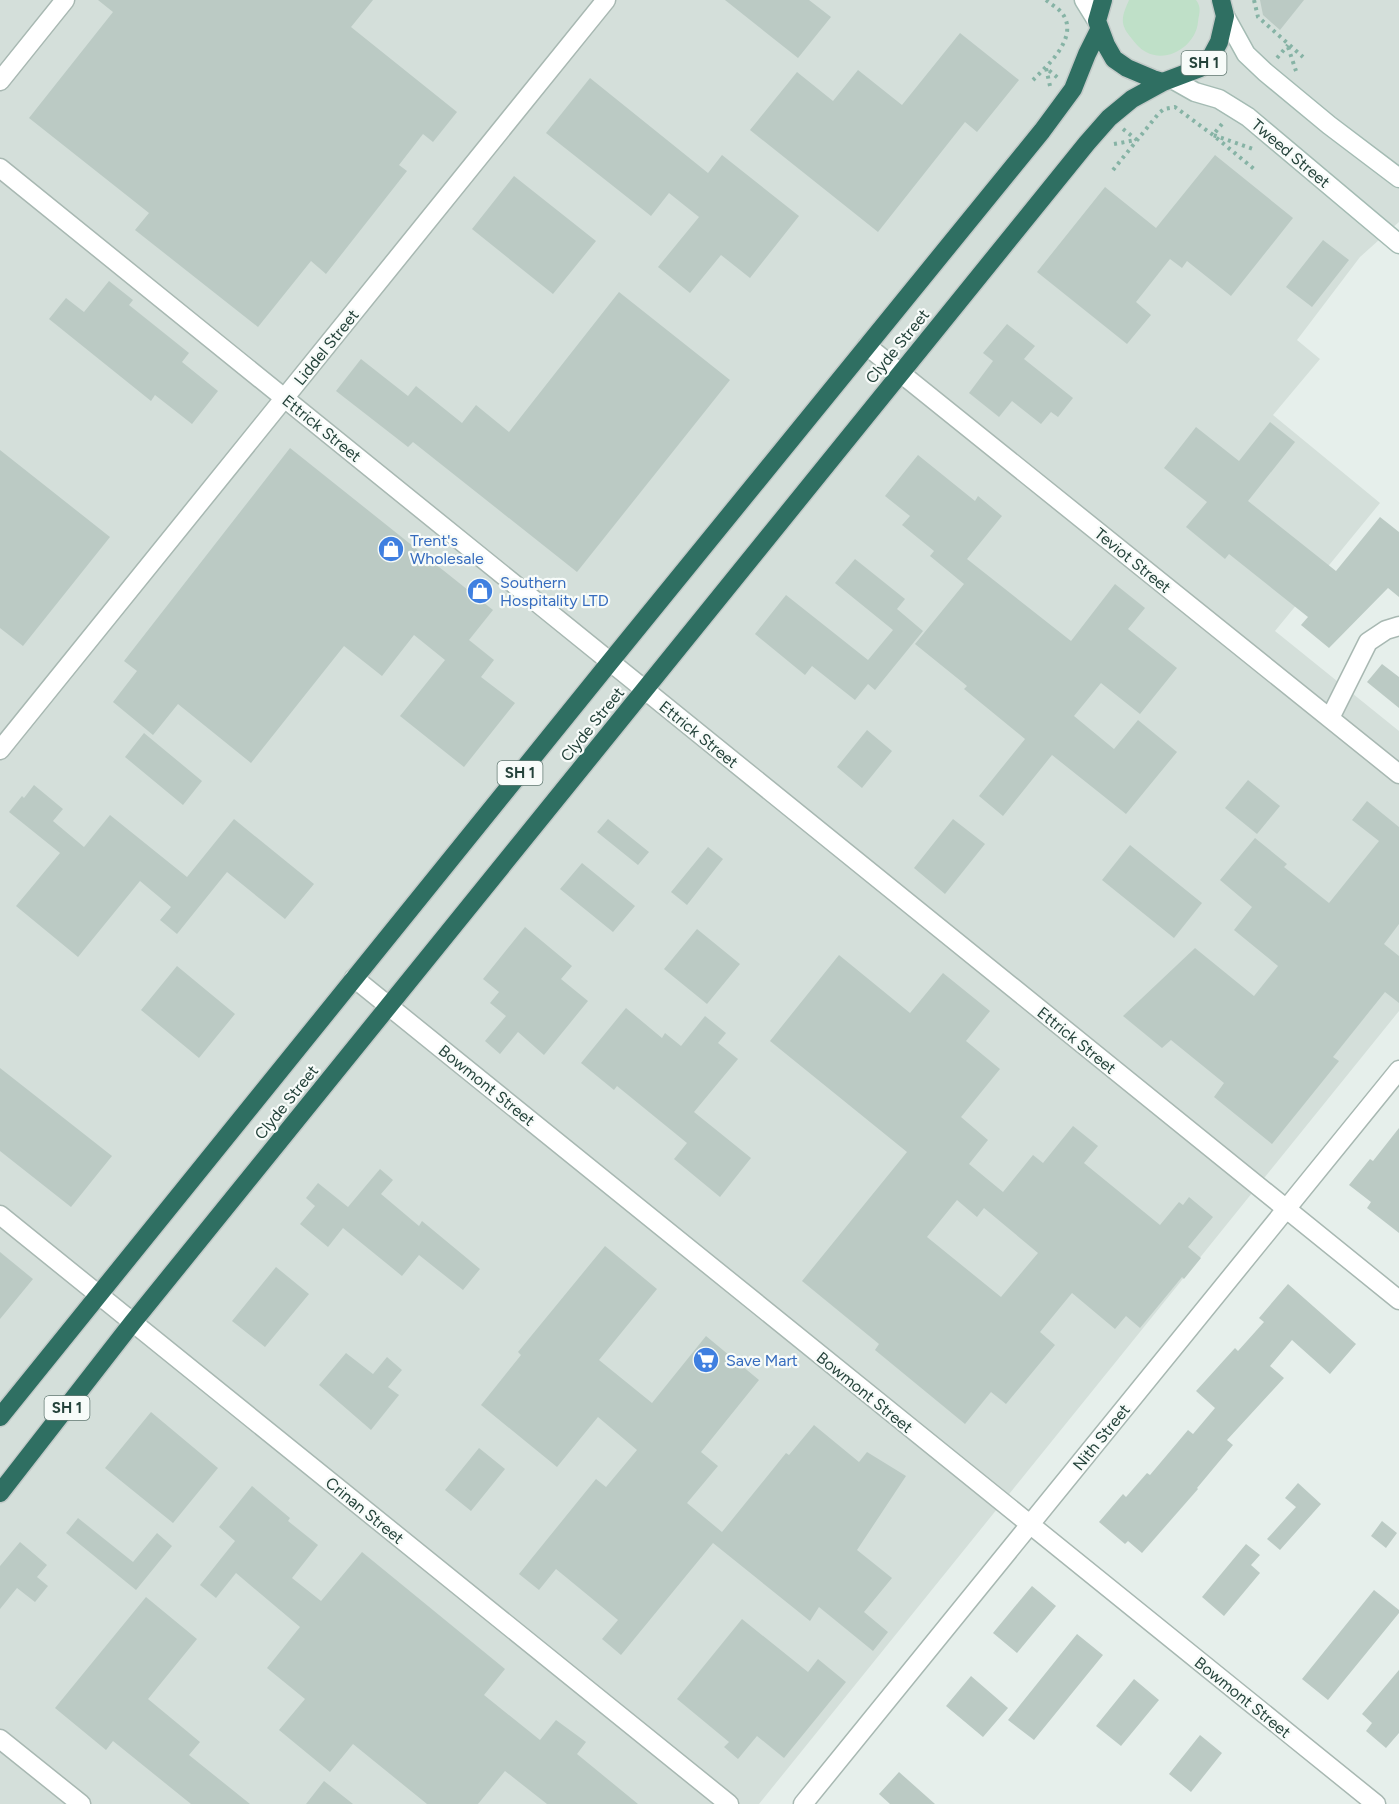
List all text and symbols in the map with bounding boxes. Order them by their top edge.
road number: SH 1 [1182,51,1226,75]
street label: Tweed Street [1248,115,1334,192]
street label: Clyde Street [862,305,933,387]
street label: Liddel Street [290,306,363,389]
street label: Ettrick Street [278,391,365,466]
street label: Teviot Street [1091,524,1175,597]
place label: Trent's Wholesale [410,531,484,568]
shop icon: Trent's Wholesale [376,534,406,564]
place label: Southern Hospitality LTD [500,573,609,610]
shop icon: Southern Hospitality LTD [465,576,495,606]
street label: Clyde Street [557,683,628,765]
street label: Ettrick Street [655,697,742,772]
road number: SH 1 [498,761,542,785]
street label: Ettrick Street [1033,1003,1120,1078]
street label: Bowmont Street [435,1041,539,1130]
street label: Clyde Street [251,1061,322,1143]
supermarket icon: Save Mart [691,1345,721,1375]
street label: Bowmont Street [813,1348,917,1437]
place label: Save Mart [726,1351,798,1370]
road number: SH 1 [44,1396,90,1420]
street label: Nith Street [1069,1400,1134,1474]
street label: Crinan Street [322,1473,408,1548]
street label: Bowmont Street [1191,1653,1295,1742]

